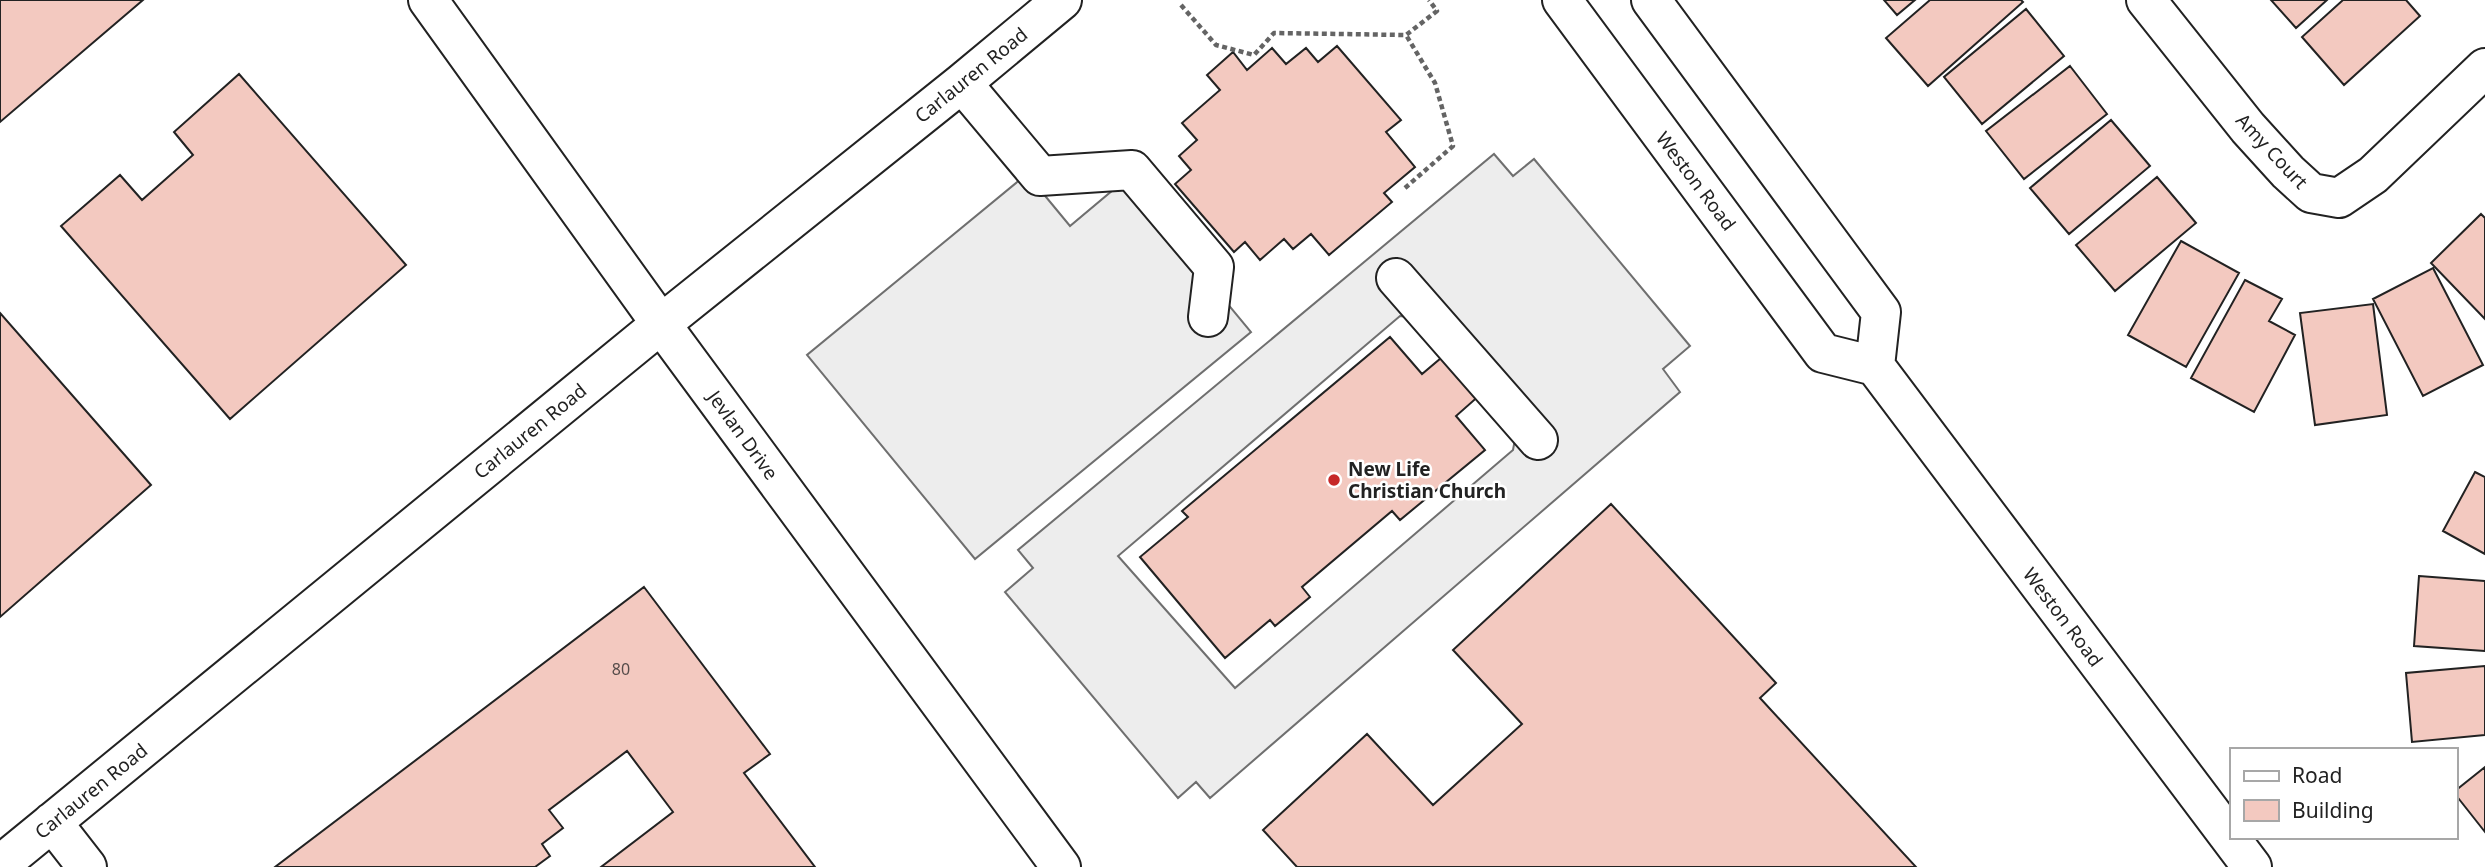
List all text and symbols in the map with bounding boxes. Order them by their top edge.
street label: Carlauren Road [909,21,1033,129]
street label: Amy Court [2230,108,2314,195]
street label: Weston Road [1650,126,1742,236]
street label: Carlauren Road [468,377,592,485]
street label: Jevlan Drive [701,384,784,485]
place label: New Life Christian Church [1348,456,1506,504]
marker: New Life Christian Church [1326,472,1342,488]
street label: Weston Road [2017,562,2109,672]
house number: 80 [612,658,630,680]
street label: Carlauren Road [29,737,153,845]
legend [2230,748,2457,839]
text: Road [2292,761,2342,789]
text: Building [2292,796,2374,824]

